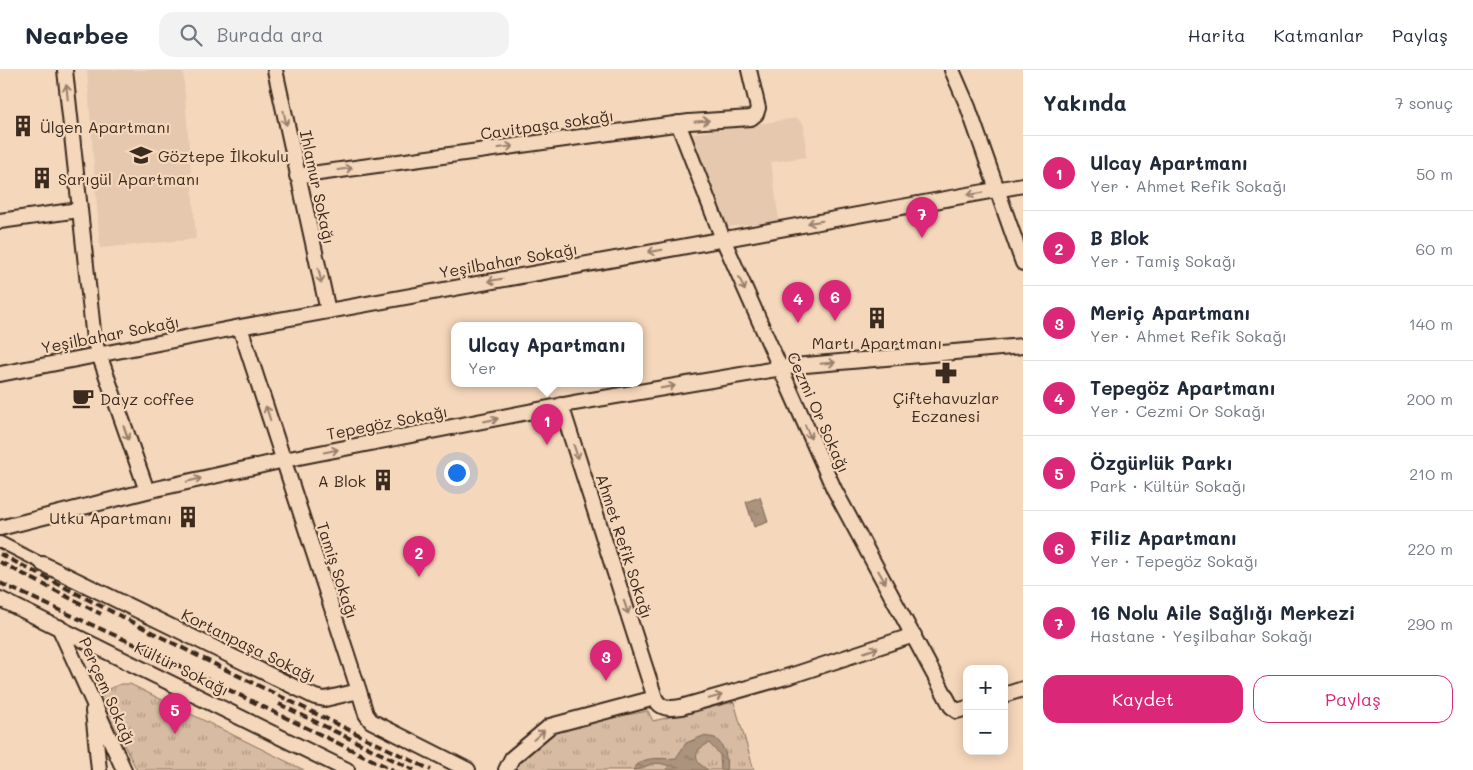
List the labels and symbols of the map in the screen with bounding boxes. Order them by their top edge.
one-way arrow [62,84,72,100]
street label: Cavitpaşa sokağı [479,104,615,144]
one-way arrow [280,109,290,125]
building icon: Ülgen Apartmanı [10,113,36,139]
place label: Ülgen Apartmanı [40,116,170,137]
one-way arrow [694,116,710,126]
street label: Ihlamur Sokağı [296,128,340,246]
school or university icon: Göztepe İlkokulu [128,142,154,168]
one-way arrow [498,142,514,152]
place label: Göztepe İlkokulu [158,145,289,166]
one-way arrow [337,164,353,174]
building icon: Sarıgül Apartmanı [29,165,55,191]
place label: Sarıgül Apartmanı [58,168,200,189]
one-way arrow [967,189,983,199]
pin: 7 [906,197,938,238]
one-way arrow [807,218,823,228]
street label: Yeşilbahar Sokağı [437,237,579,283]
one-way arrow [648,247,664,257]
one-way arrow [316,268,325,284]
one-way arrow [488,276,504,286]
one-way arrow [738,276,748,291]
pin: 6 [819,280,851,321]
pin: 4 [782,282,814,323]
building icon: Martı Apartmanı [864,305,890,331]
street label: Yeşilbahar Sokağı [39,310,181,358]
place label: Martı Apartmanı [812,332,942,353]
street label: Cezmi Or Sokağı [783,348,855,476]
one-way arrow [820,358,836,368]
pharmacy icon: Çiftehavuzlar Eczanesi [933,360,959,386]
one-way arrow [660,382,676,392]
cafe icon: Dayz coffee [70,385,96,411]
place label: Çiftehavuzlar Eczanesi [893,387,999,426]
place label: Dayz coffee [100,388,194,409]
street label: Tepegöz Sokağı [325,400,449,444]
pin: 1 [531,404,563,445]
one-way arrow [263,406,273,422]
one-way arrow [482,414,498,424]
one-way arrow [804,424,814,439]
one-way arrow [122,425,131,440]
one-way arrow [572,443,582,459]
one-way arrow [323,445,339,455]
your location [444,460,470,486]
building icon: A Blok [370,467,396,493]
place label: A Blok [318,470,366,491]
street label: Ahmet Refik Sokağı [592,471,658,621]
one-way arrow [186,475,202,484]
building icon: Utku Apartmanı [175,504,201,530]
place label: Utku Apartmanı [49,507,172,528]
street label: Tamiş Sokağı [312,519,364,621]
pin: 2 [403,536,435,577]
one-way arrow [878,569,888,583]
one-way arrow [622,598,631,614]
street label: Kortanpaşa Sokağı [178,603,320,687]
street label: Perçem Sokağı [75,634,141,748]
street label: Kültür Sokağı [131,636,233,700]
pin: 3 [590,640,622,681]
one-way arrow [862,644,878,654]
one-way arrow [707,692,723,702]
pin: 5 [159,693,191,734]
one-way arrow [532,729,545,741]

